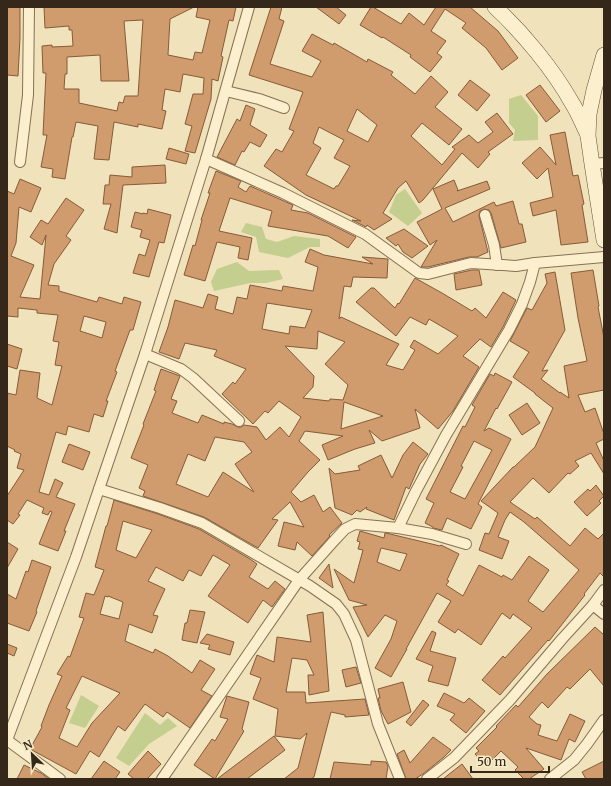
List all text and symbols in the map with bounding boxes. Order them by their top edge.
north arrow [12,734,52,774]
text: N [21,737,35,753]
scale bar [471,748,549,774]
text: 50 m [477,754,506,769]

